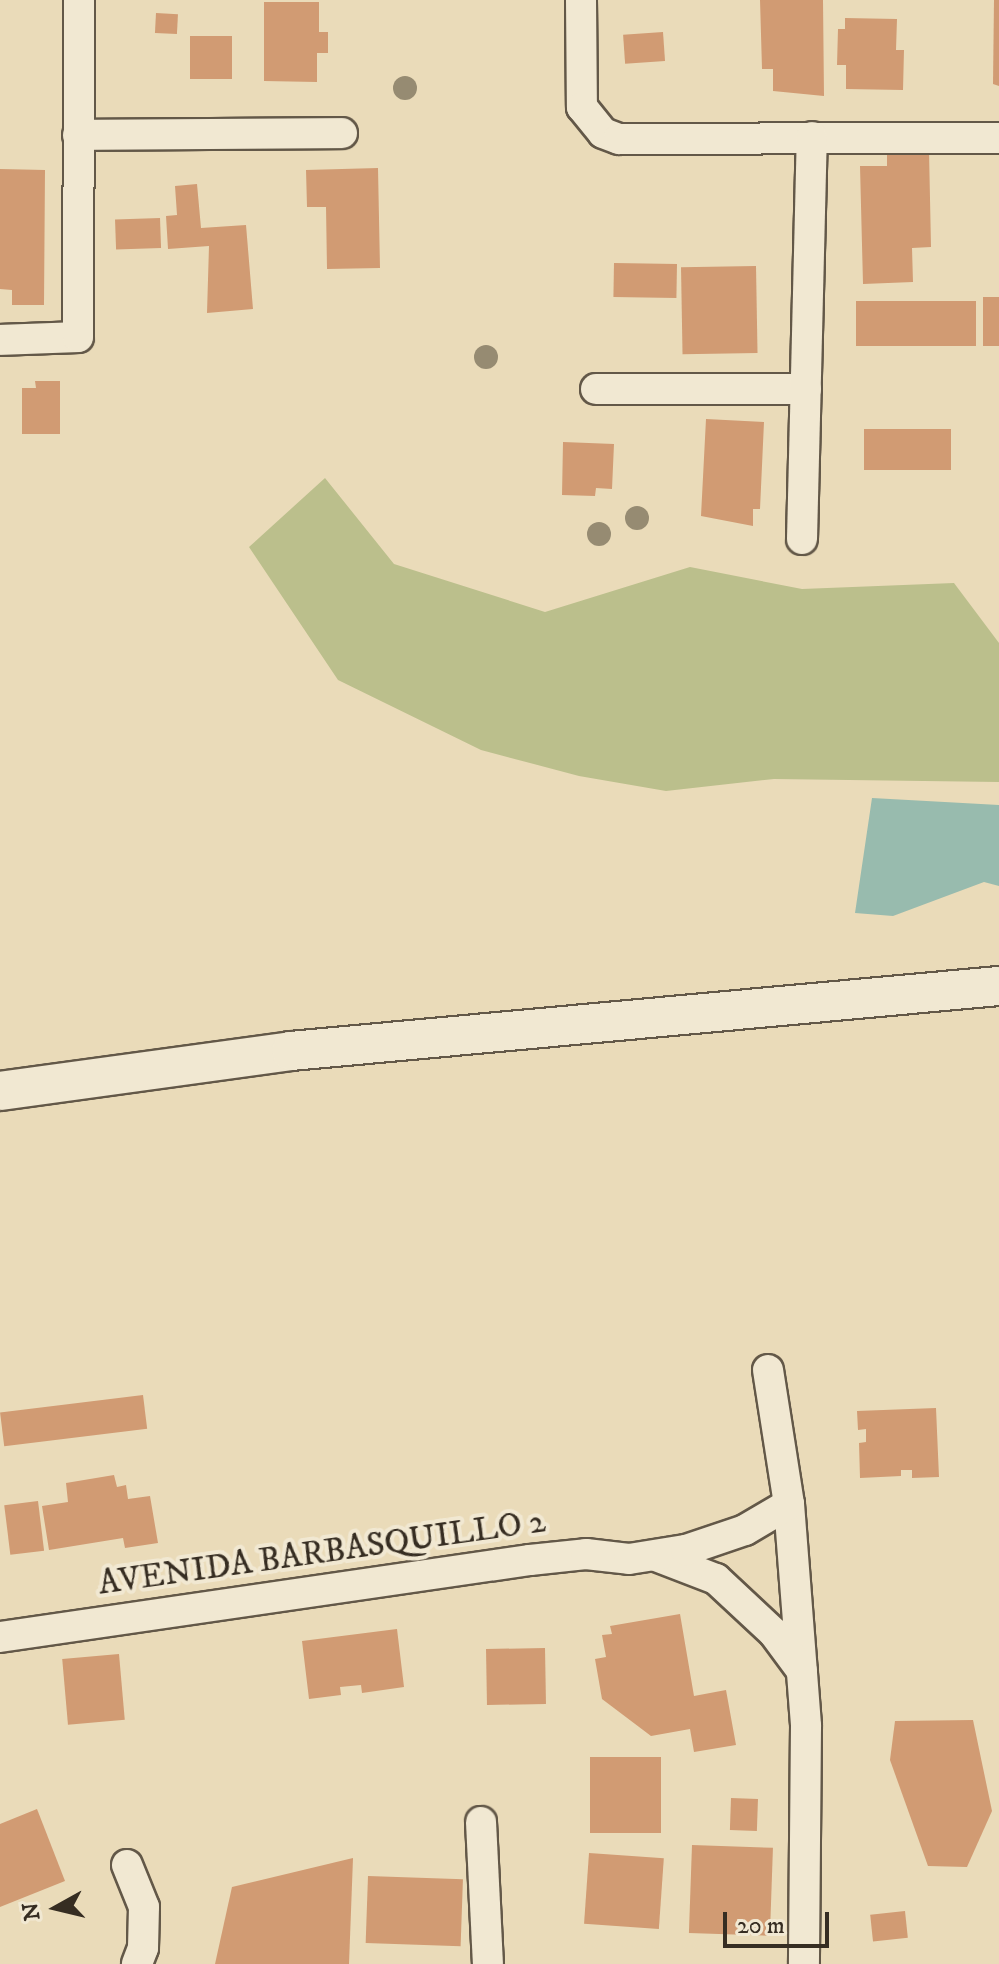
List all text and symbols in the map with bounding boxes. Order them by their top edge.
street label: AVENIDA BARBASQUILLO 2 [96,1501,548,1605]
north arrow [16,1868,96,1948]
scale bar [727,1896,833,1946]
text: N [17,1901,46,1922]
text: 20 m [737,1911,785,1941]

